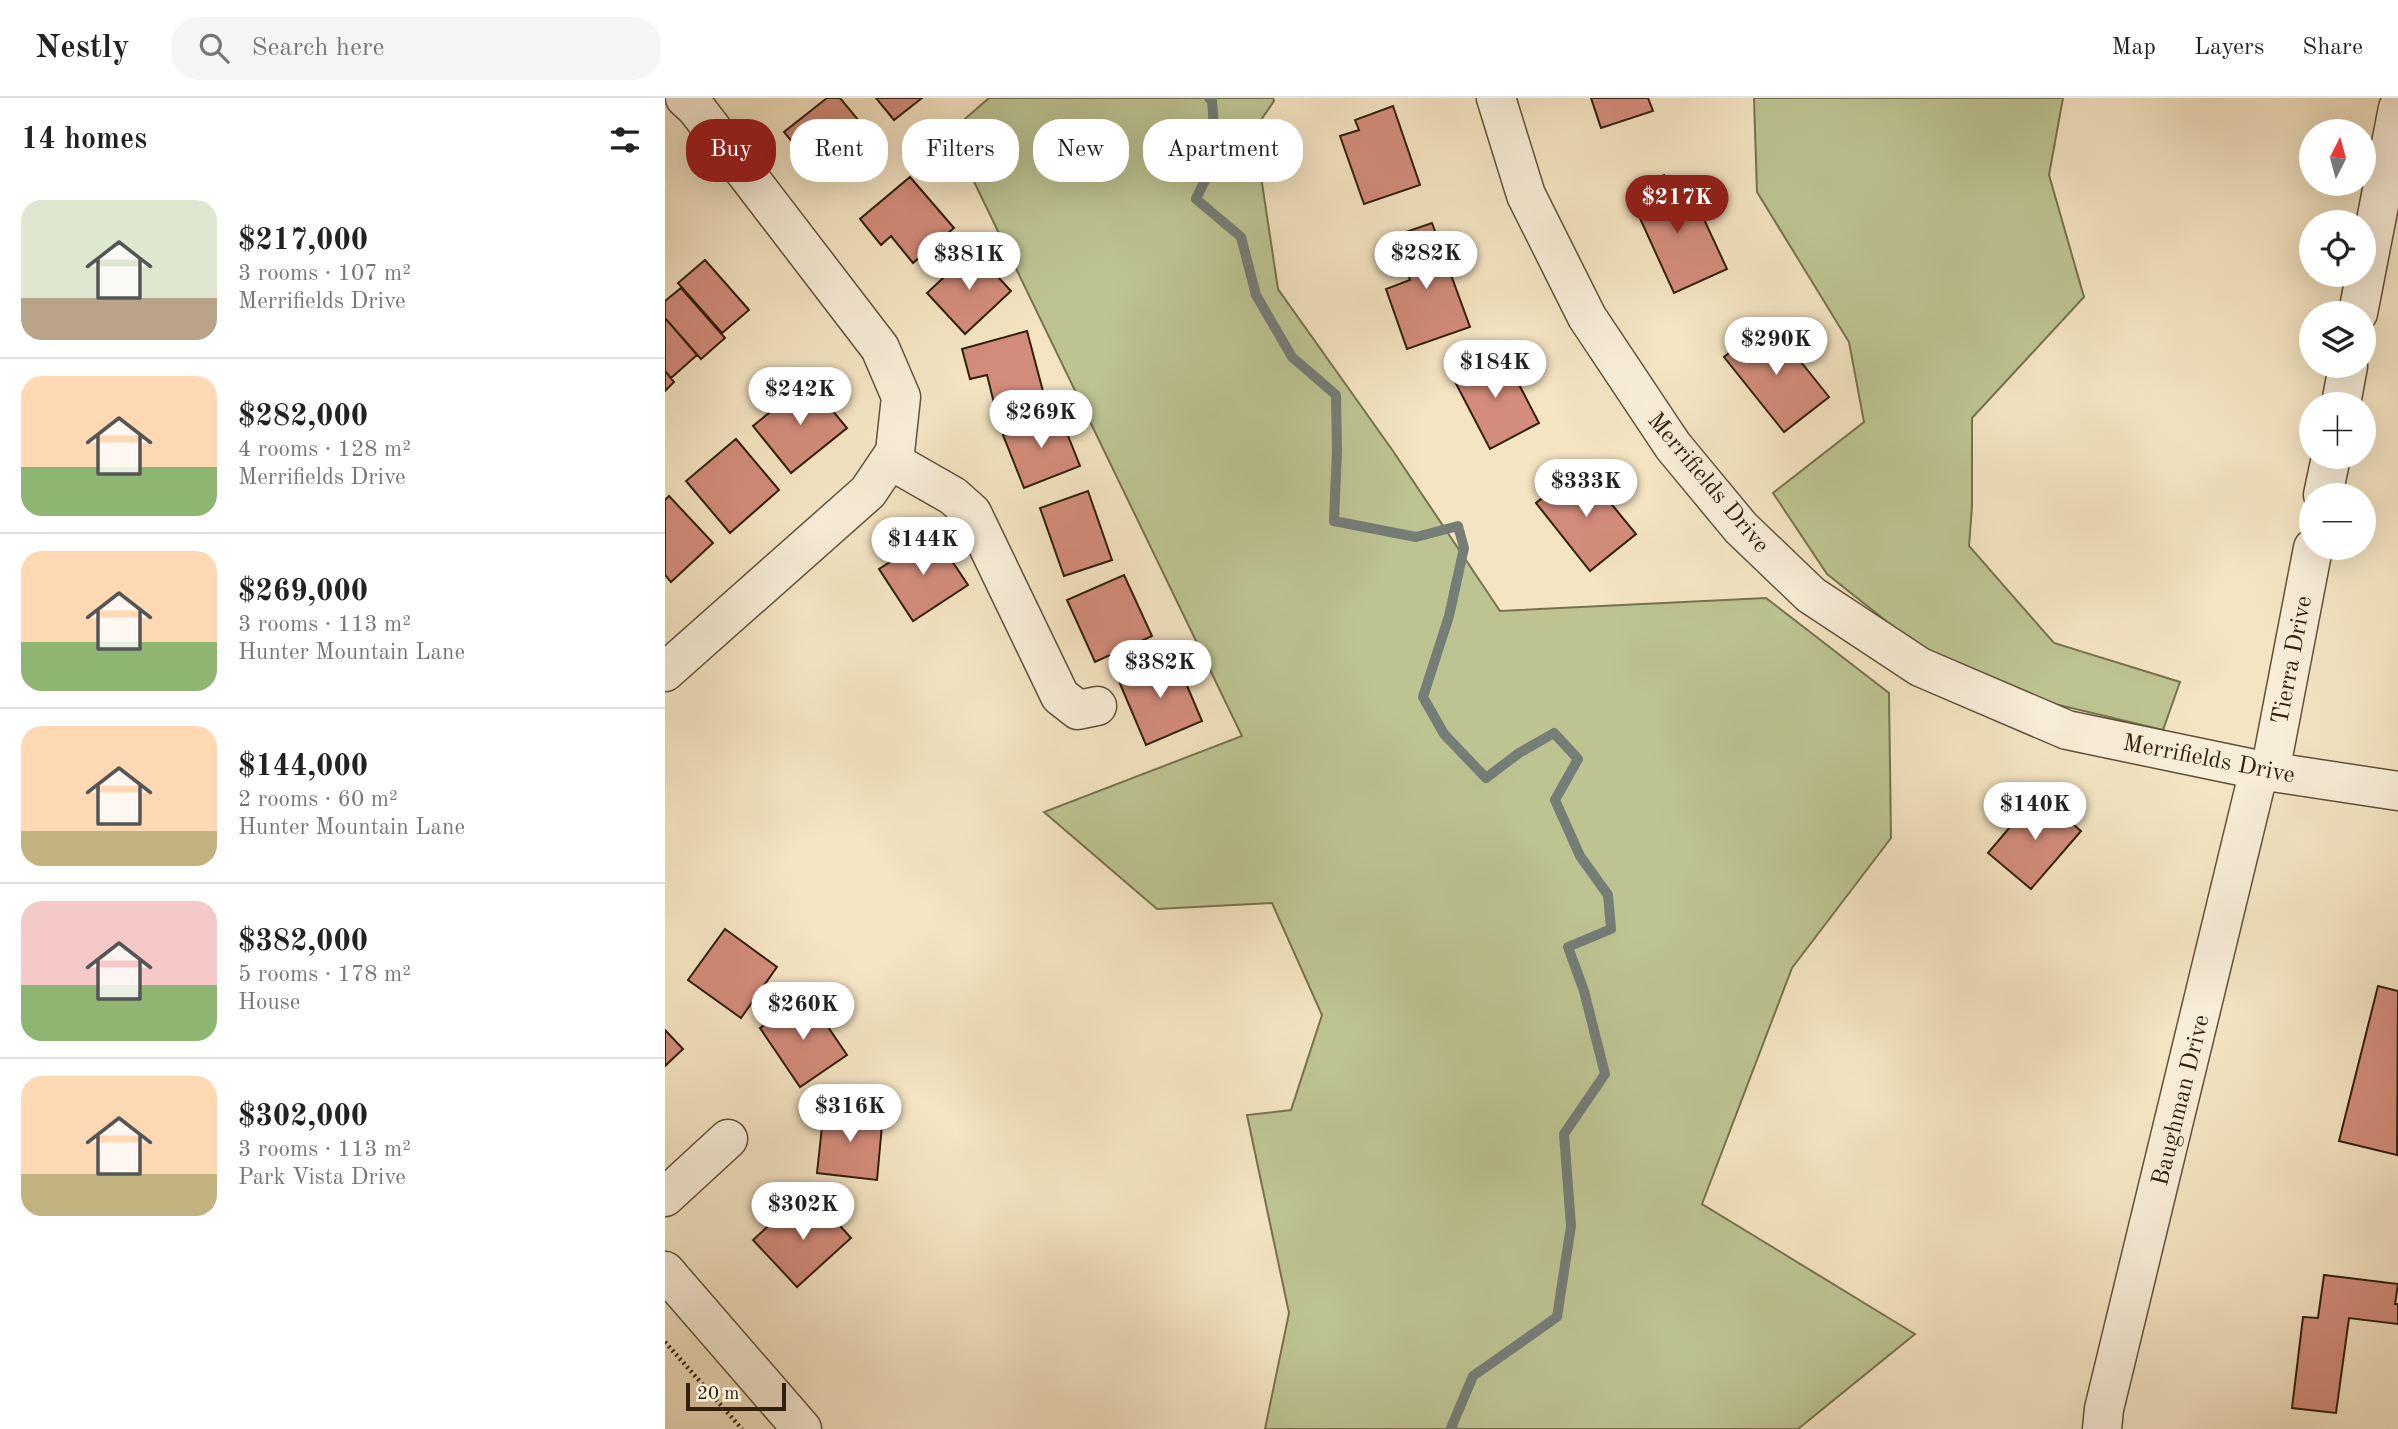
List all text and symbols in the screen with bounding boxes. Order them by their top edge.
search box [171,17,661,80]
icon: search [195,29,233,67]
text: Nestly [35,32,129,65]
text: Search here [251,35,385,61]
text: Map [2112,36,2156,60]
text: Layers [2194,36,2264,60]
text: Share [2302,36,2363,60]
chip: Buy [686,119,776,182]
chip: Rent [790,119,888,182]
chip: Filters [902,119,1019,182]
chip: New [1033,119,1129,182]
chip: Apartment [1143,119,1303,182]
north arrow [2299,119,2377,196]
map controls [2299,119,2376,560]
icon: filters [606,121,644,159]
text: 14 homes [21,125,147,155]
pin: $217K [1628,176,1726,235]
text: $217K [1641,186,1713,209]
button: locate [2299,210,2376,287]
text: $217,000 [238,226,368,256]
icon: home [77,228,161,312]
pin: $381K [920,232,1018,292]
pin: $282K [1377,232,1475,291]
text: $282K [1390,242,1462,265]
text: $381K [933,243,1005,266]
text: 3 rooms · 107 m² [238,262,411,285]
text: Merrifields Drive [238,290,406,313]
button: layers [2299,301,2376,378]
pin: $290K [1727,317,1825,377]
text: $290K [1740,328,1812,351]
pin: $184K [1446,341,1544,400]
text: $184K [1459,351,1531,374]
pin: $242K [751,368,849,427]
text: $242K [764,378,836,401]
pin: $269K [992,390,1090,450]
button: + [2299,392,2376,469]
text: $269K [1005,401,1077,424]
text: $282,000 [238,402,368,432]
icon: home [77,404,161,488]
street label: Merrifields Drive [1642,409,1773,558]
text: 4 rooms · 128 m² [238,438,411,461]
pin: $333K [1537,460,1635,519]
text: Merrifields Drive [238,466,406,489]
text: $333K [1550,470,1622,493]
button: − [2299,483,2376,560]
pin: $144K [874,518,972,577]
text: $144K [887,528,959,551]
text: $269,000 [238,577,368,607]
icon: home [77,579,161,663]
street label: Tierra Drive [2269,594,2317,727]
text: 3 rooms · 113 m² [238,613,411,636]
pin: $382K [1111,640,1209,700]
text: Hunter Mountain Lane [238,641,465,664]
text: $382K [1124,651,1196,674]
street label: Merrifields Drive [2120,731,2297,788]
text: $144,000 [238,752,368,782]
icon: home [77,754,161,838]
pin: $140K [1986,782,2084,842]
text: 2 rooms · 60 m² [238,788,398,811]
text: $140K [1999,793,2071,816]
text: Hunter Mountain Lane [238,816,465,839]
text: $382,000 [238,927,368,957]
icon: home [77,929,161,1013]
text: 5 rooms · 178 m² [238,963,411,986]
pin: $260K [754,982,852,1042]
text: House [238,991,300,1014]
text: $260K [767,993,839,1016]
street label: Baughman Drive [2149,1012,2215,1189]
pin: $316K [801,1084,899,1144]
text: $316K [814,1095,886,1118]
text: $302,000 [238,1102,368,1132]
icon: home [77,1104,161,1188]
text: 3 rooms · 113 m² [238,1138,411,1161]
text: Park Vista Drive [238,1166,406,1189]
pin: $302K [754,1182,852,1242]
text: $302K [767,1193,839,1216]
scale bar [686,1380,786,1412]
text: 20 m [697,1385,739,1404]

